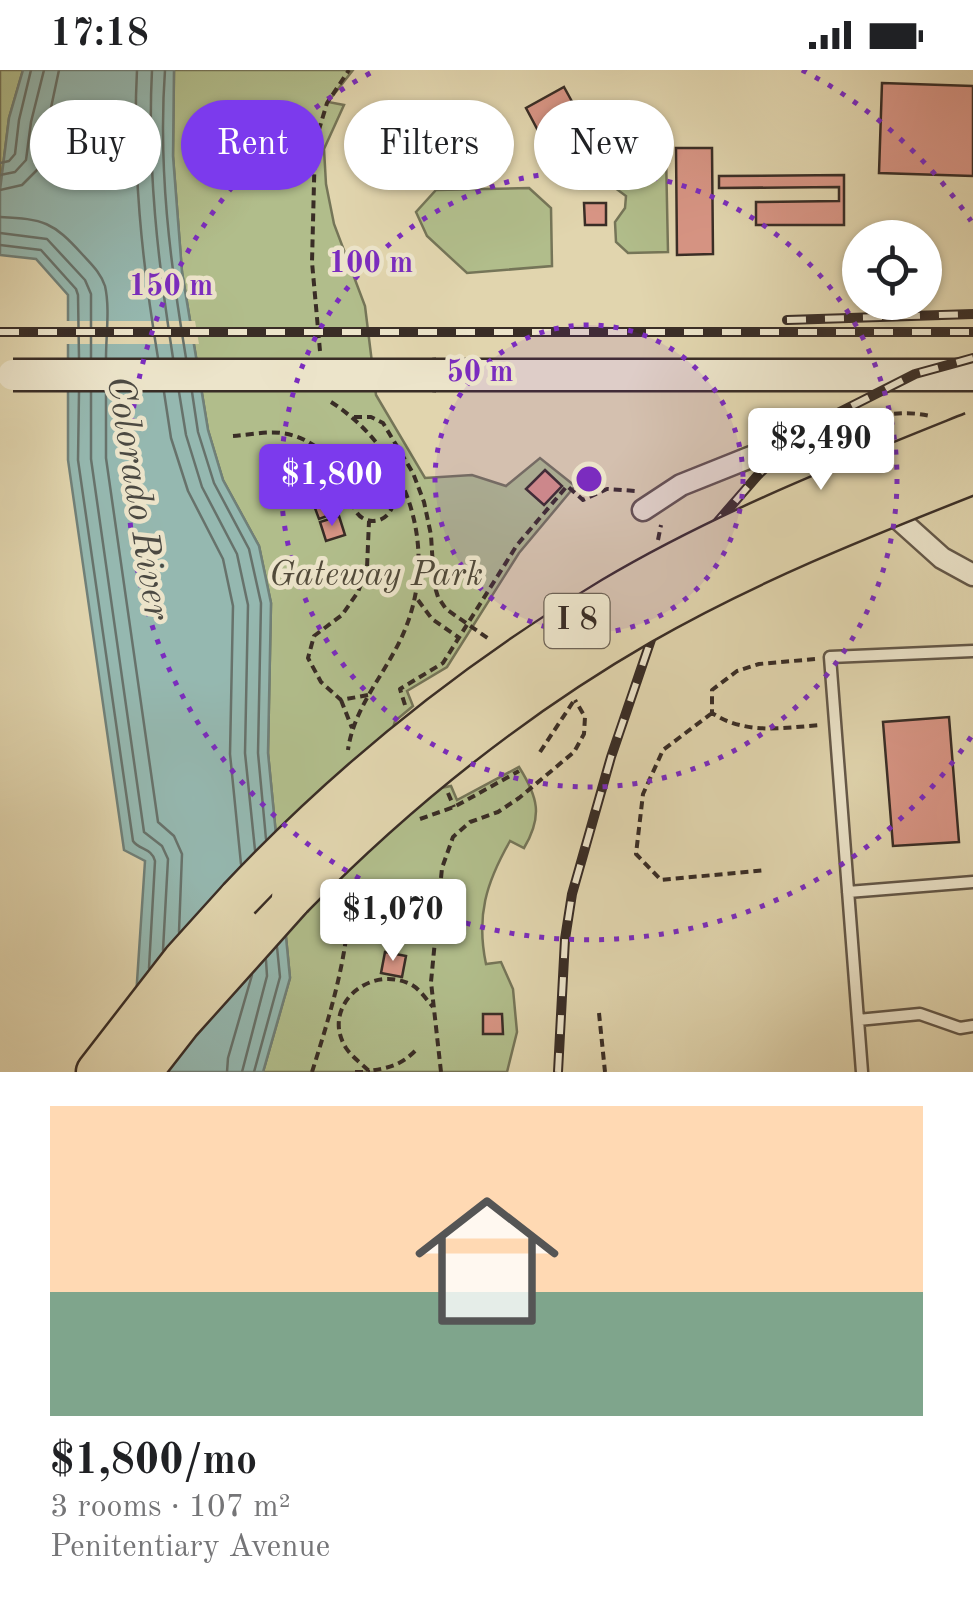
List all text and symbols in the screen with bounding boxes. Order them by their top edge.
text: 17:18 [50,16,149,54]
chip: Buy [30,100,161,190]
chip: Rent [181,100,324,190]
chip: Filters [344,100,514,190]
chip: New [534,100,674,190]
map controls [842,220,942,320]
button: locate [842,220,942,320]
text: 100 m [329,249,413,279]
text: 150 m [129,272,213,302]
text: 50 m [446,358,514,388]
water label: Colorado River [99,373,175,623]
pin: $2,490 [740,408,902,493]
text: $2,490 [770,424,872,456]
pin: $1,800 [251,444,413,529]
text: $1,800 [281,460,383,492]
centre of rings [571,461,607,497]
park label: Gateway Park [269,558,483,593]
road number: I 8 [544,594,610,648]
pin: $1,070 [312,879,474,964]
text: $1,070 [342,895,444,927]
icon: home [397,1171,577,1351]
text: $1,800/mo [50,1441,257,1483]
text: 3 rooms · 107 m² [50,1492,291,1524]
text: Penitentiary Avenue [50,1532,330,1564]

